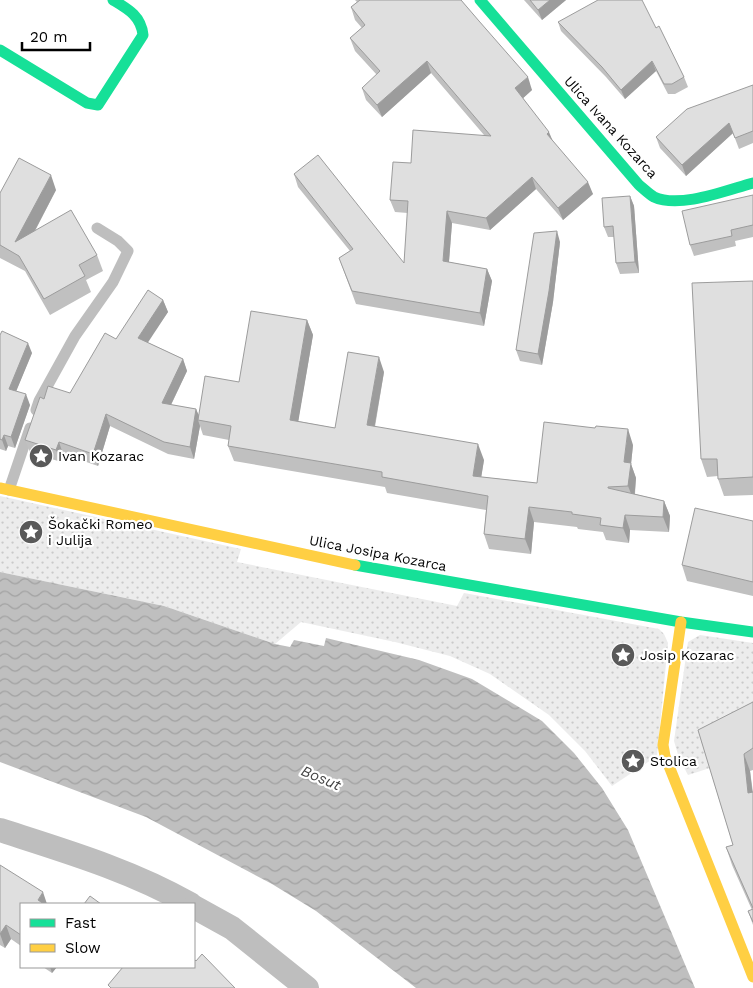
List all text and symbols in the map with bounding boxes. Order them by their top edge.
scale bar [22,20,90,52]
text: 20 m [30,28,68,46]
street label: Ulica Ivana Kozarca [561,73,661,181]
place icon: Ivan Kozarac [28,443,54,469]
place label: Ivan Kozarac [58,448,144,464]
place label: Šokački Romeo i Julija [48,516,153,548]
place icon: Šokački Romeo i Julija [18,519,44,545]
street label: Ulica Josipa Kozarca [308,532,448,574]
place icon: Josip Kozarac [610,642,636,668]
place label: Josip Kozarac [640,647,735,663]
place icon: Stolica [620,748,646,774]
place label: Stolica [650,753,697,769]
water label: Bosut [299,762,344,795]
legend [20,903,195,968]
text: Fast [65,914,97,932]
text: Slow [65,939,101,957]

